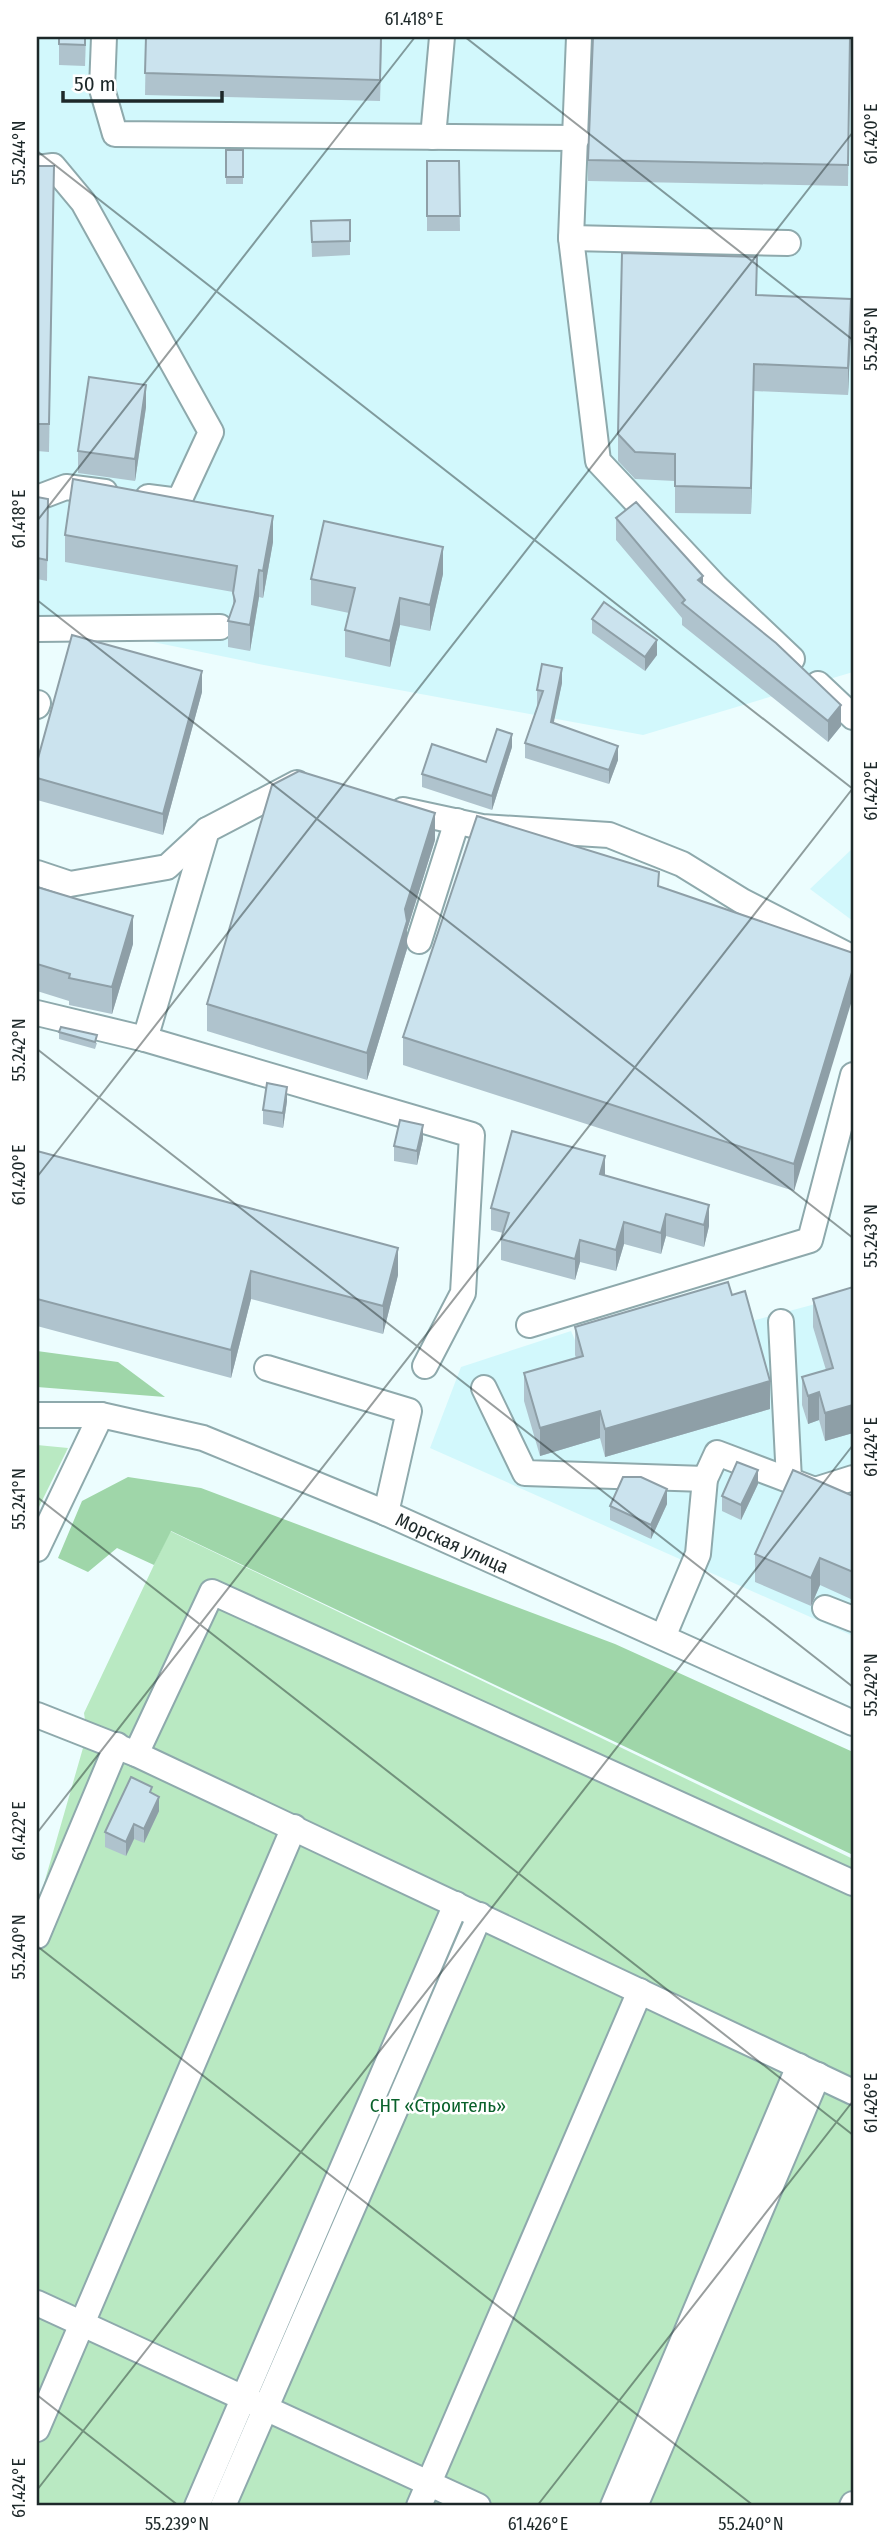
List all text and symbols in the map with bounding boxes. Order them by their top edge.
text: 61.418°E [385,8,444,30]
scale bar [63,60,222,104]
text: 50 m [74,71,116,97]
text: 61.420°E [860,103,882,165]
text: 55.244°N [8,121,30,185]
text: 55.245°N [860,307,882,371]
text: 61.418°E [8,490,30,549]
text: 61.422°E [860,761,882,821]
text: 55.242°N [8,1018,30,1082]
text: 61.420°E [8,1144,30,1206]
text: 55.243°N [860,1204,882,1268]
text: 61.424°E [860,1417,882,1477]
text: 55.241°N [8,1468,30,1530]
street label: Морская улица [392,1507,512,1578]
text: 55.242°N [860,1653,882,1717]
text: 61.422°E [8,1801,30,1861]
text: 55.240°N [8,1914,30,1980]
text: 61.426°E [860,2073,882,2133]
park label: СНТ «Строитель» [370,2094,506,2117]
text: 61.424°E [8,2458,30,2518]
text: 55.239°N [145,2513,209,2535]
text: 61.426°E [508,2513,568,2535]
text: 55.240°N [718,2513,784,2535]

